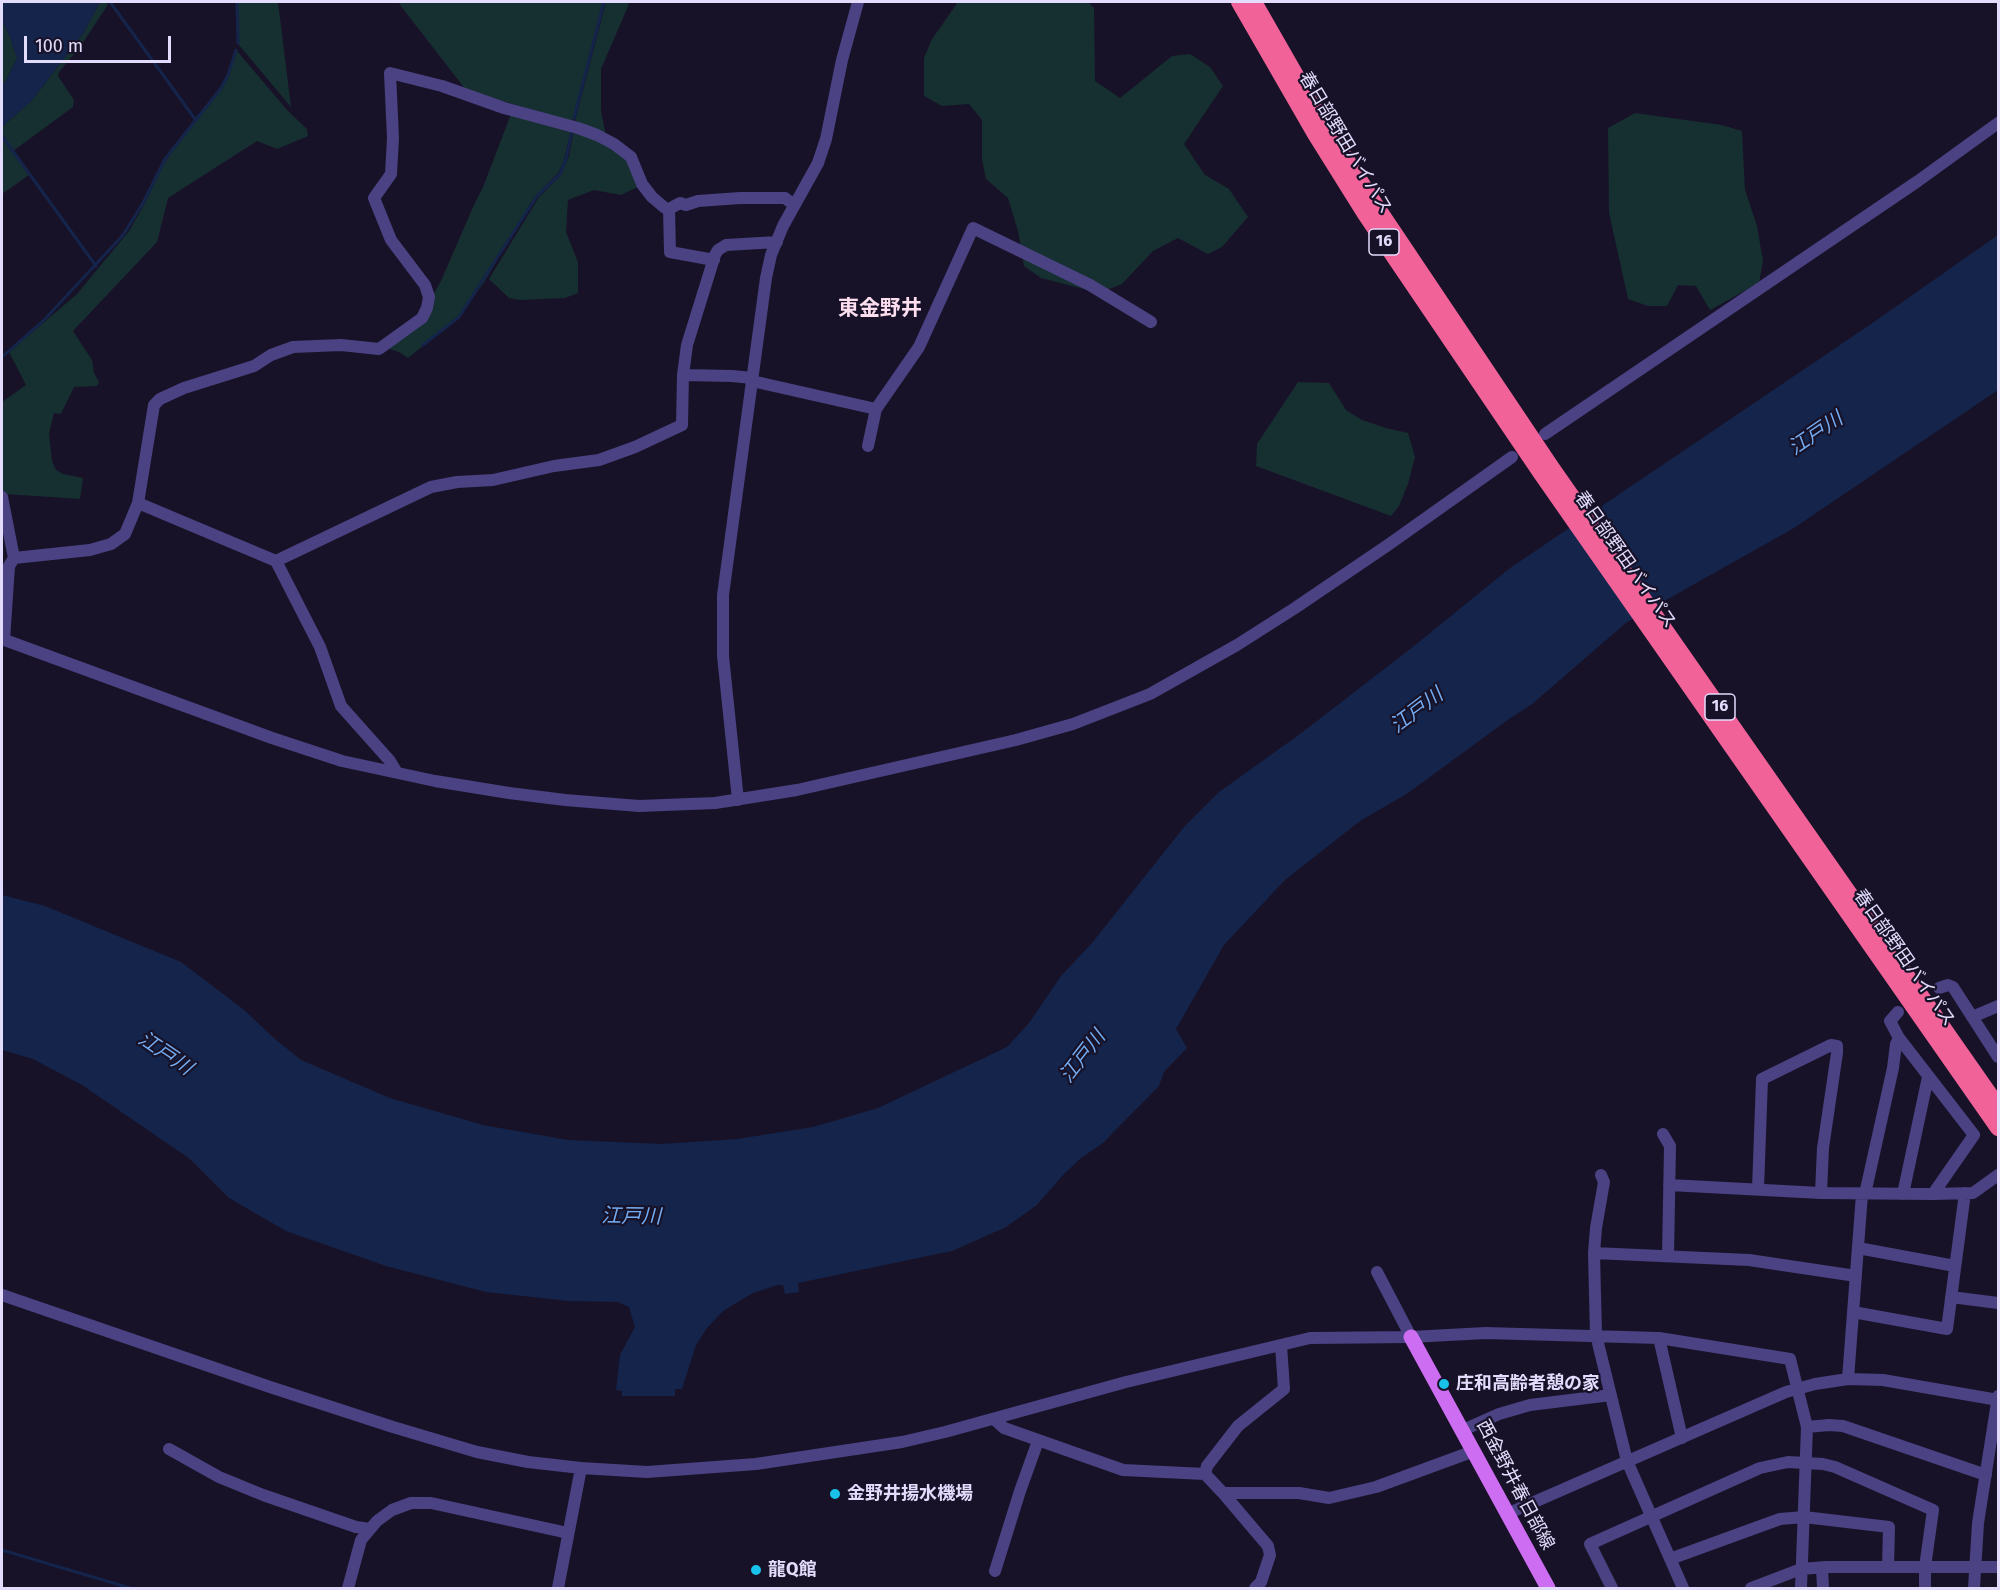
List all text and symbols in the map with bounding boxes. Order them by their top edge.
scale bar [27,24,174,62]
text: 100 m [35,35,83,57]
street label: 春日部野田バイパス [1294,68,1396,218]
road number: 16 [1369,229,1399,255]
district label: 東金野井 [838,296,922,322]
water label: 江戸川 [1784,407,1848,461]
street label: 春日部野田バイパス [1570,487,1680,633]
water label: 江戸川 [1386,683,1448,739]
road number: 16 [1705,694,1735,720]
street label: 春日部野田バイパス [1849,885,1959,1031]
water label: 江戸川 [1055,1026,1111,1088]
water label: 江戸川 [133,1027,197,1081]
water label: 江戸川 [601,1204,661,1230]
place label: 庄和高齢者憩の家 [1456,1373,1600,1395]
marker: 庄和高齢者憩の家 [1437,1377,1451,1391]
street label: 西金野井春日部線 [1472,1416,1558,1554]
place label: 金野井揚水機場 [847,1483,973,1505]
marker: 金野井揚水機場 [828,1487,842,1501]
place label: 龍Q館 [768,1559,816,1581]
marker: 龍Q館 [749,1563,763,1577]

